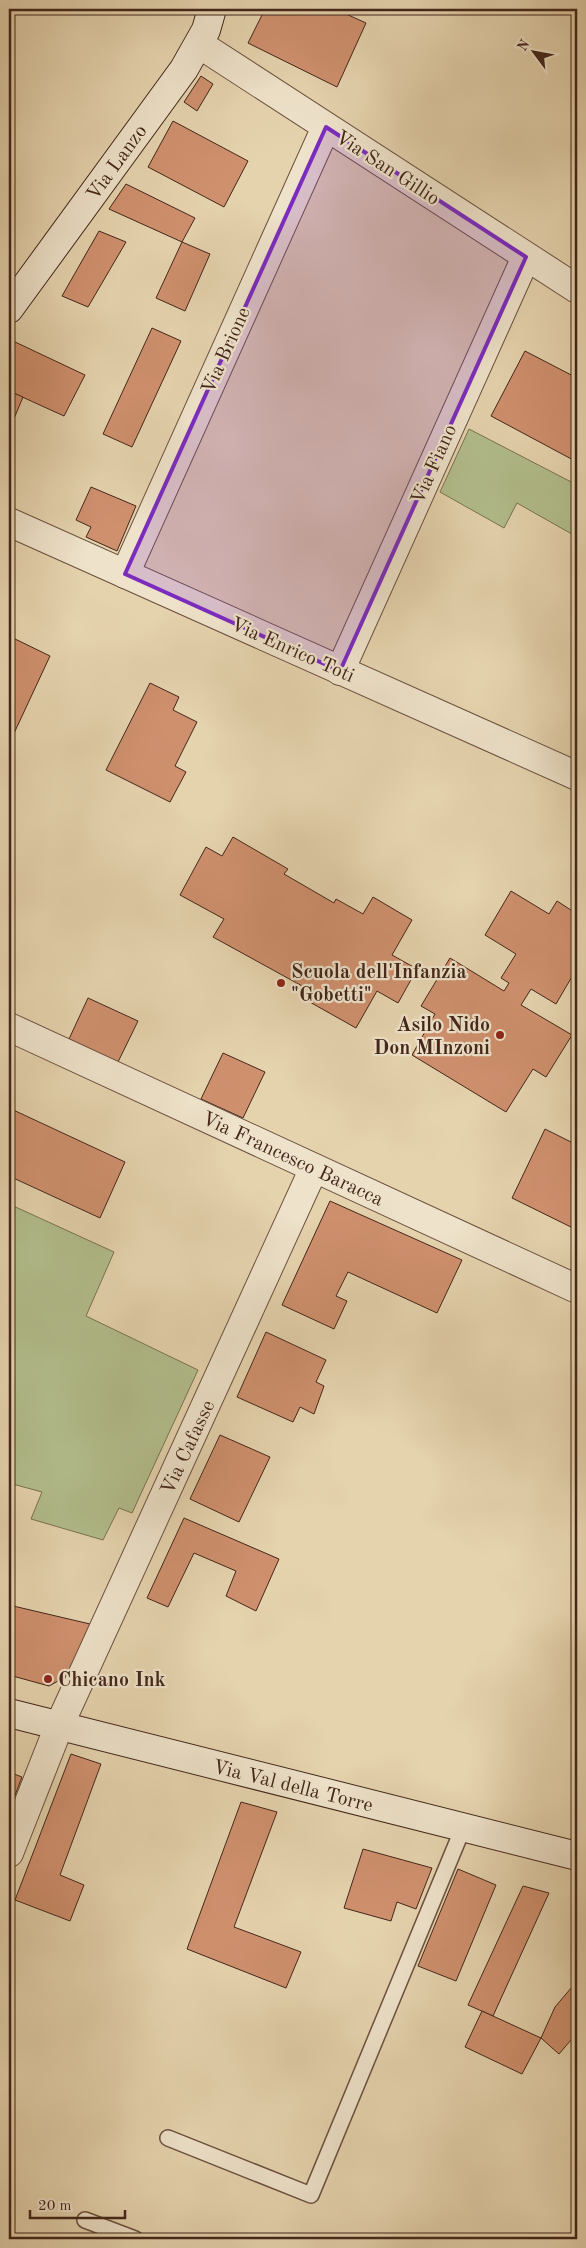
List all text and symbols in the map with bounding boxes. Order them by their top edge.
north arrow [508,28,558,78]
text: N [515,37,533,54]
street label: Via Lanzo [84,122,152,205]
street label: Via San Gillio [331,128,443,210]
street label: Via Brione [199,304,255,397]
street label: Via Fiano [408,422,461,508]
street label: Via Enrico Toti [227,615,357,687]
place label: Scuola dell'Infanzia "Gobetti" [291,963,467,1006]
marker: Scuola dell'Infanzia "Gobetti" [275,977,287,989]
place label: Asilo Nido Don MInzoni [373,1016,490,1059]
marker: Asilo Nido Don MInzoni [494,1029,506,1041]
street label: Via Francesco Baracca [198,1109,386,1211]
street label: Via Cafasse [158,1398,219,1498]
place label: Chicano Ink [58,1671,166,1691]
marker: Chicano Ink [42,1673,54,1685]
street label: Via Val della Torre [210,1757,375,1817]
scale bar [30,2188,125,2220]
text: 20 m [38,2199,72,2214]

